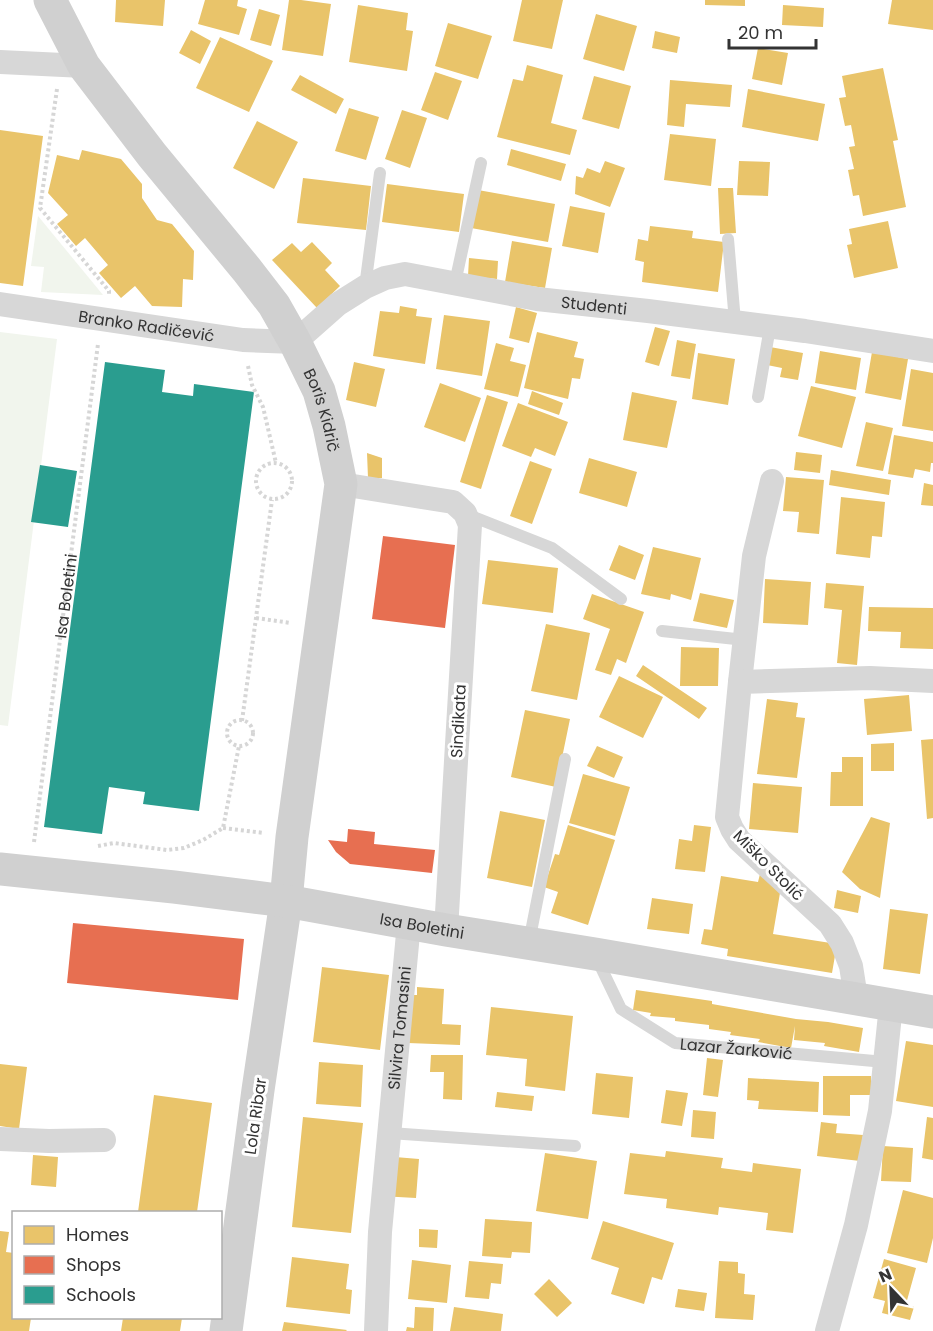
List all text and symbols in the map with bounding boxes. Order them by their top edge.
scale bar [729,12,816,50]
text: 20 m [738,20,783,45]
street label: Studenti [560,291,628,321]
street label: Branko Radičević [77,305,216,348]
street label: Boris Kidrič [298,365,345,454]
street label: Isa Boletini [49,552,83,640]
street label: Sindikata [445,683,472,759]
street label: Miško Stolić [728,825,809,906]
street label: Isa Boletini [378,907,466,945]
street label: Silvira Tomasini [382,965,417,1091]
street label: Lazar Žarković [679,1033,794,1066]
street label: Lola Ribar [239,1076,272,1156]
legend [12,1211,222,1319]
text: Homes [66,1222,129,1247]
text: Shops [66,1252,121,1277]
north arrow [861,1259,921,1319]
text: N [875,1263,895,1289]
text: Schools [66,1282,136,1307]

